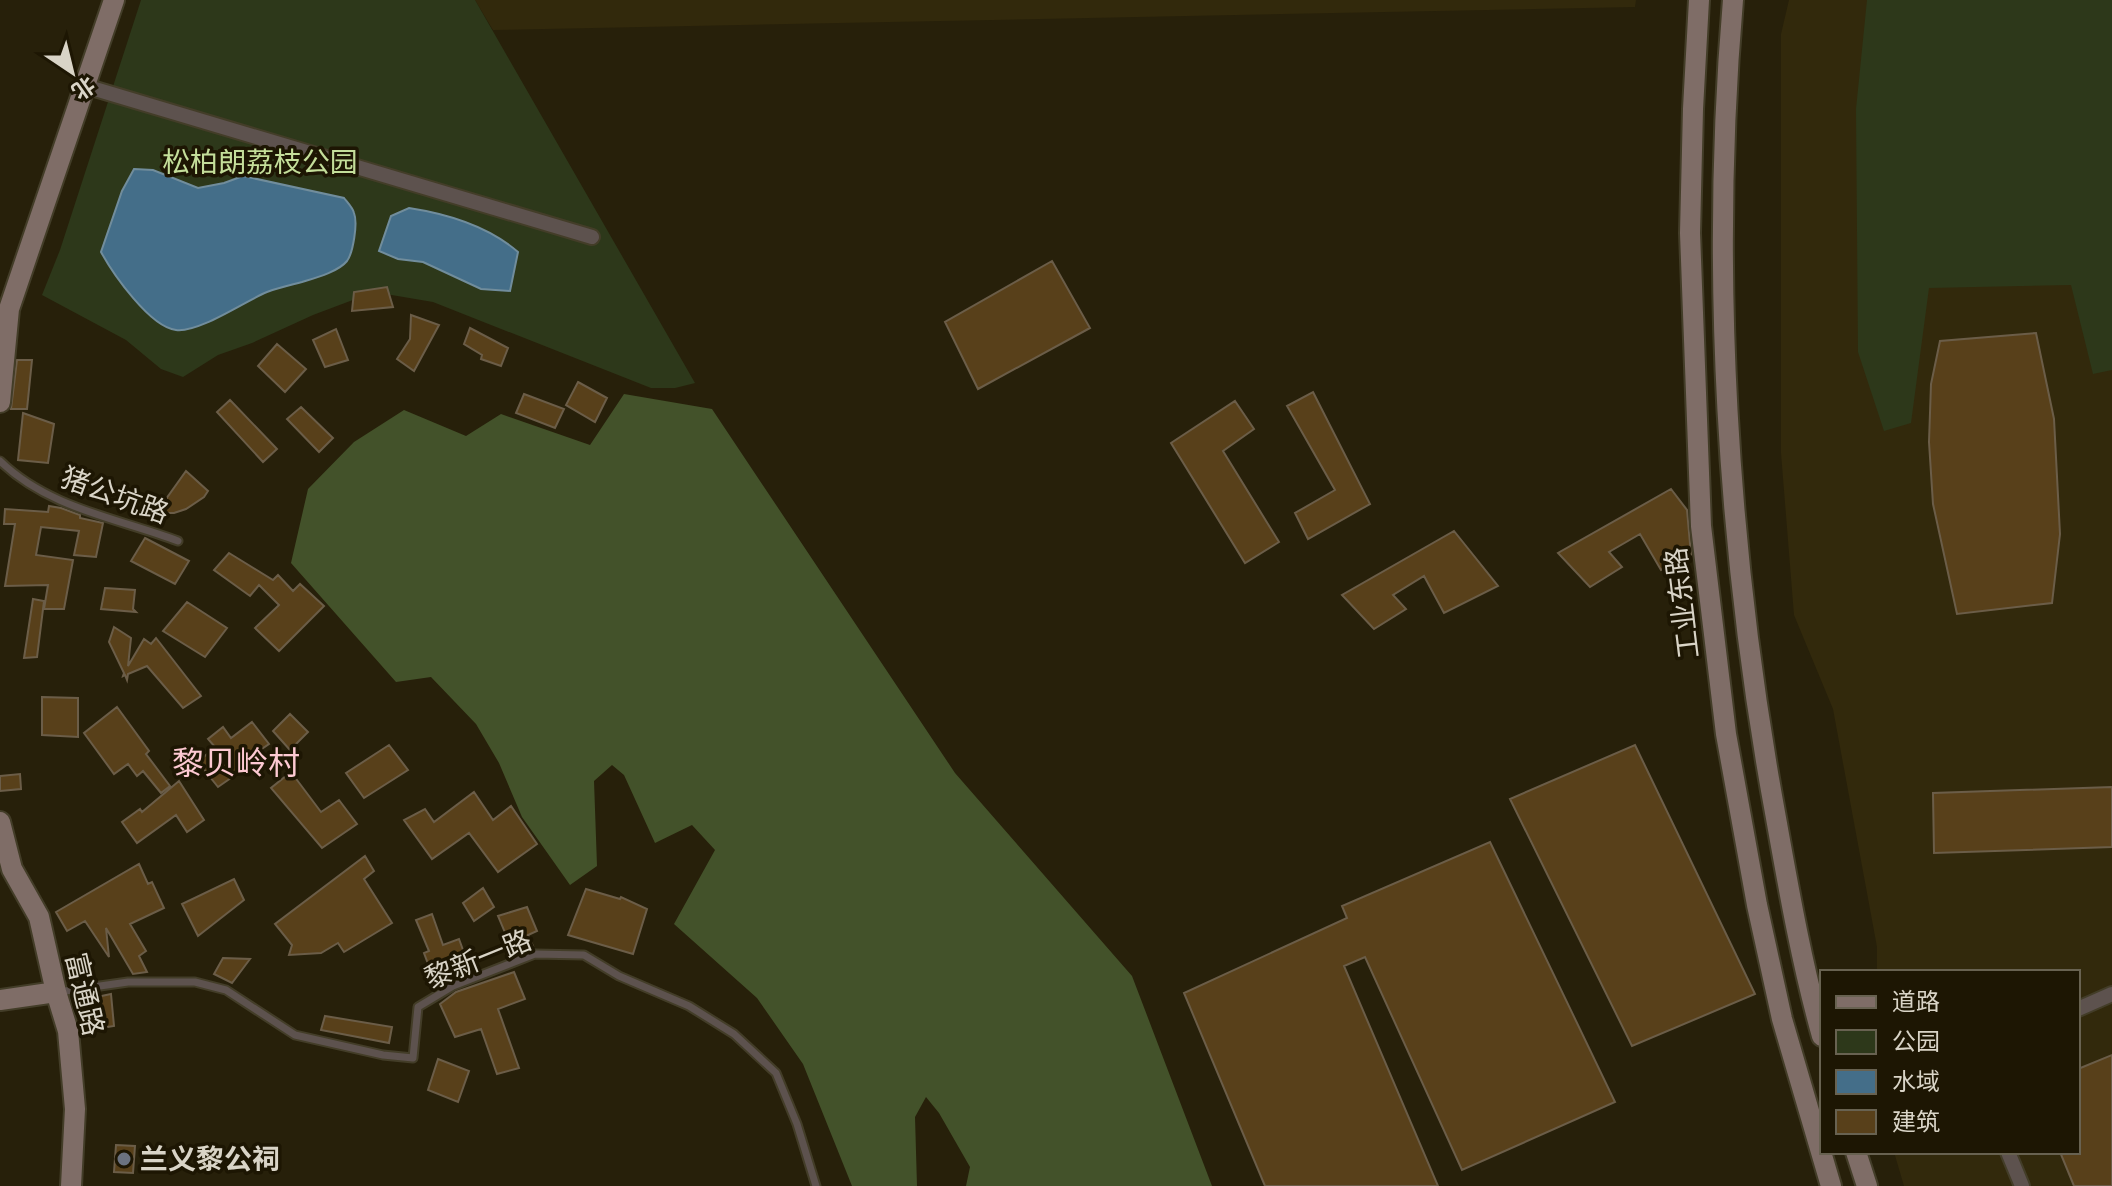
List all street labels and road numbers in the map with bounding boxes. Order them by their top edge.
street label: 猪公坑路 [57,460,173,530]
street label: 工业东路 [1658,545,1706,661]
street label: 黎新一路 [420,922,536,996]
street label: 富通路 [59,949,111,1039]

